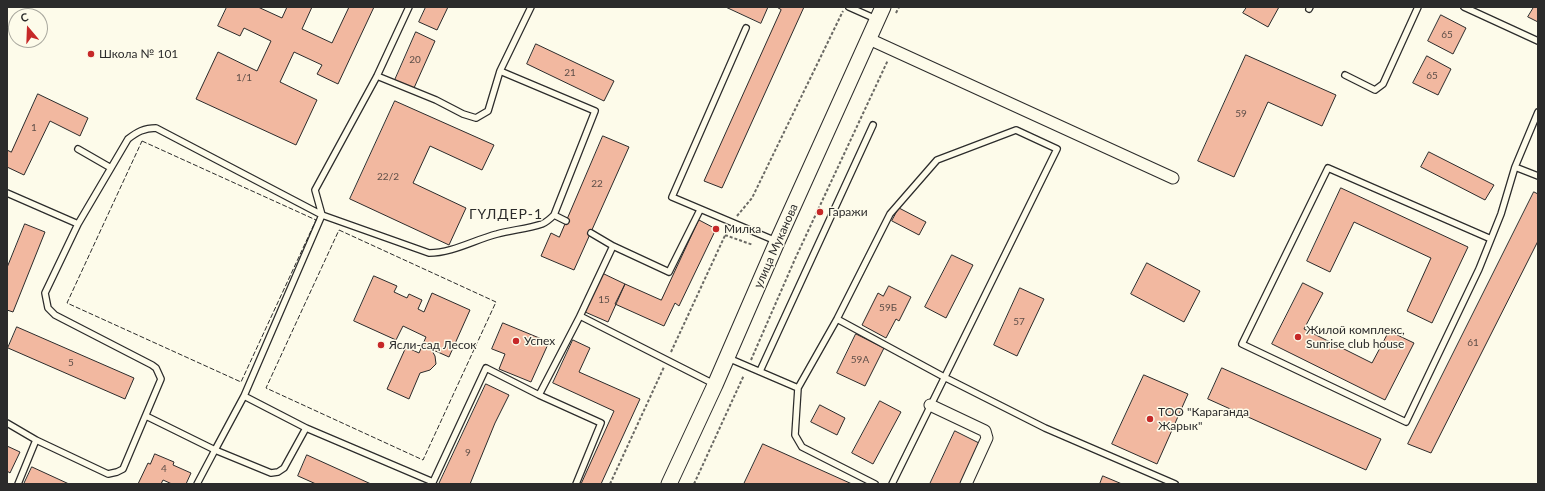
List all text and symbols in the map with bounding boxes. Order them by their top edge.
north arrow [8,8,48,48]
text: С [19,10,30,24]
house number: 65 [1441,29,1453,41]
place label: Школа № 101 [99,47,178,61]
marker: Школа № 101 [86,49,96,59]
house number: 20 [409,54,421,66]
house number: 21 [564,67,576,79]
house number: 65 [1426,70,1438,82]
house number: 1/1 [236,72,252,84]
house number: 59 [1235,108,1247,120]
house number: 1 [31,122,37,134]
house number: 22/2 [377,171,399,183]
house number: 22 [591,178,603,190]
street label: улица Муканова [751,202,801,290]
place label: Гаражи [828,205,868,219]
district label: ГҮЛДЕР-1 [469,206,543,222]
marker: Гаражи [815,207,825,217]
place label: Милка [724,222,761,236]
marker: Милка [711,224,721,234]
house number: 15 [598,294,610,306]
house number: 59Б [879,302,897,314]
house number: 57 [1013,316,1025,328]
place label: Жилой комплекс, Sunrise club house [1306,323,1405,351]
marker: Жилой комплекс, Sunrise club house [1293,332,1303,342]
place label: Успех [524,334,555,348]
marker: Успех [511,336,521,346]
house number: 61 [1467,337,1479,349]
place label: Ясли-сад Лесок [389,338,477,352]
marker: Ясли-сад Лесок [376,340,386,350]
house number: 59A [851,354,869,366]
house number: 5 [68,357,74,369]
place label: ТОО "Караганда Жарык" [1158,405,1249,433]
marker: ТОО "Караганда Жарык" [1145,414,1155,424]
house number: 9 [465,447,471,459]
house number: 4 [161,463,167,475]

